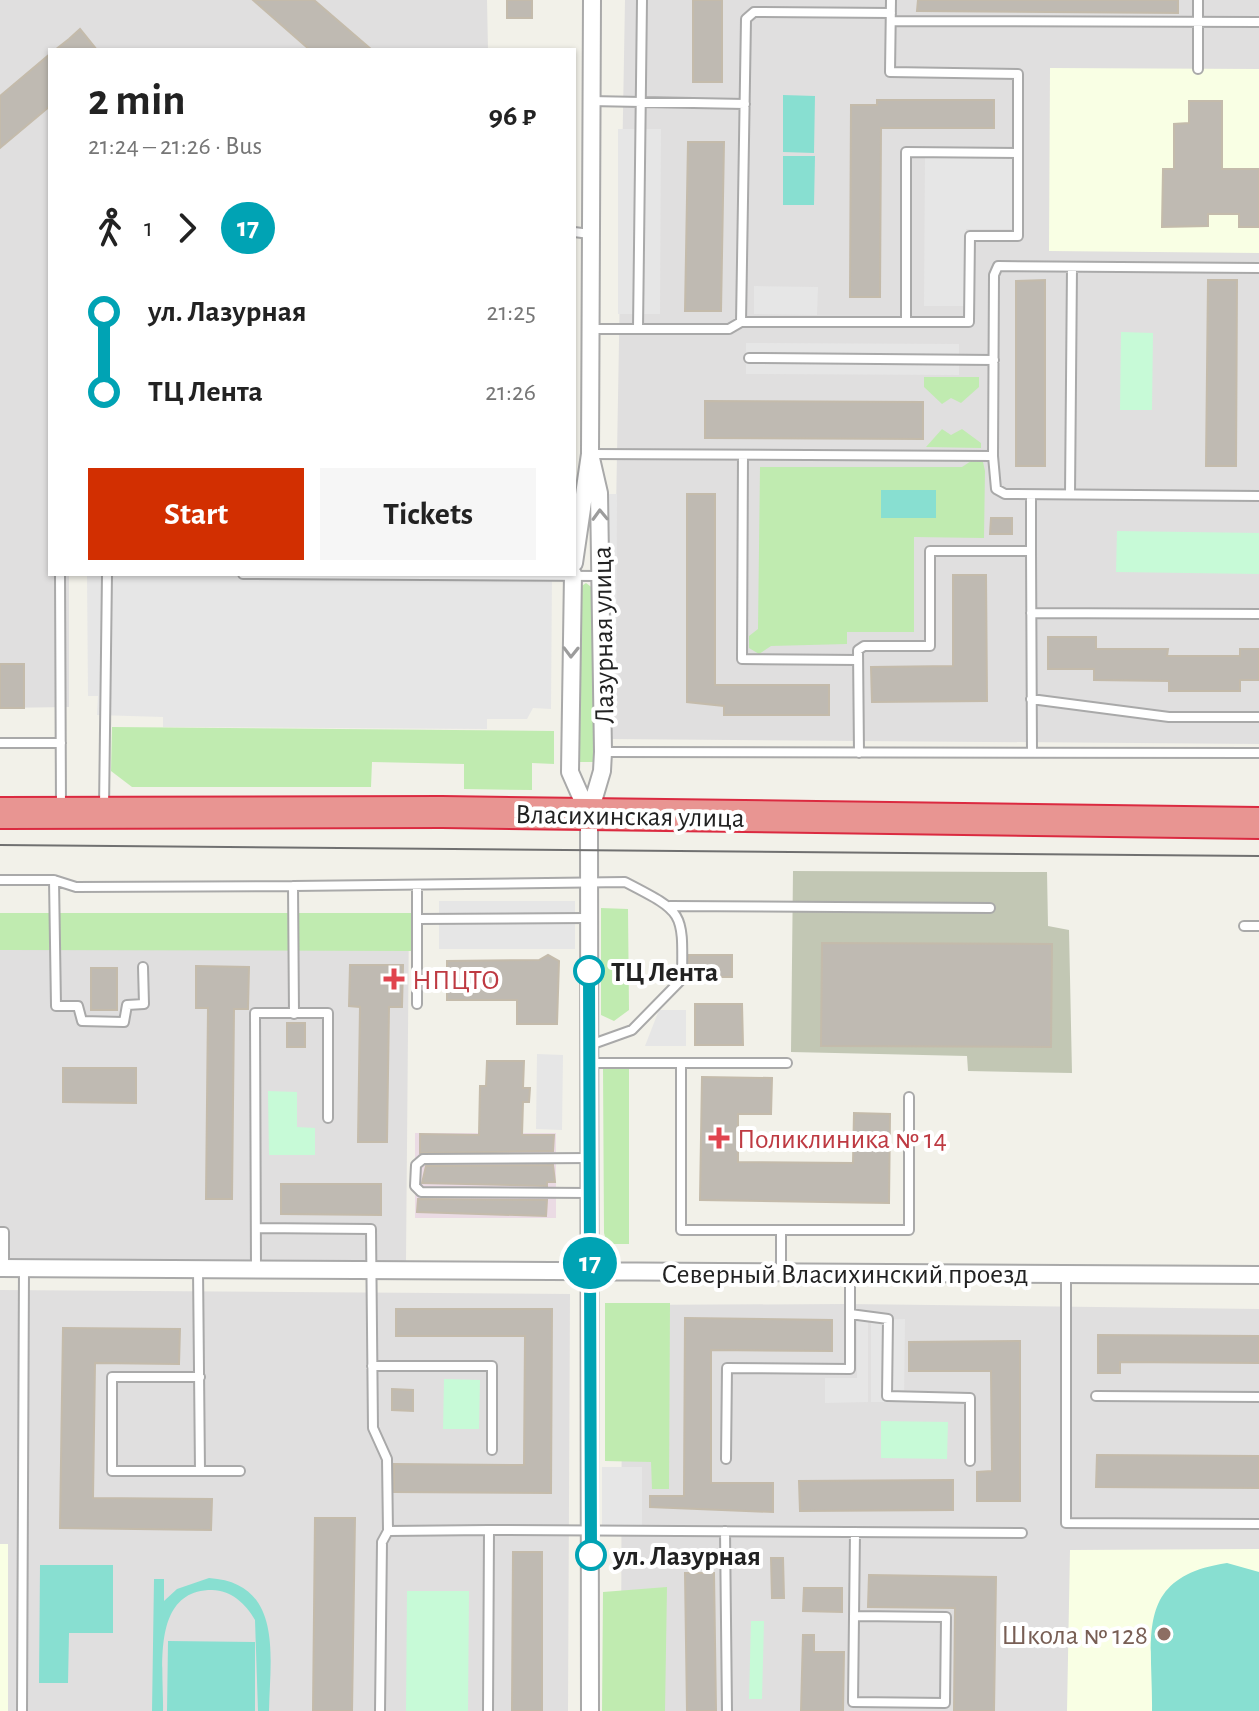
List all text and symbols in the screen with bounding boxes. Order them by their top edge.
text: 2 min [88,79,186,123]
text: 96 ₽ [488,101,536,131]
text: 21:24 – 21:26 · Bus [88,133,262,159]
icon: walk [88,206,132,250]
icon: forward [165,206,209,250]
text: 17 [237,214,259,242]
text: 1 [144,215,153,241]
text: ул. Лазурная [148,297,307,327]
text: 21:25 [487,299,536,325]
text: ТЦ Лента [148,377,263,407]
text: 21:26 [485,379,536,405]
button: Start [88,468,304,560]
button: Tickets [320,468,536,560]
one-way arrow [591,508,608,521]
street label: Лазурная улица [588,546,620,724]
one-way arrow [562,646,580,659]
street label: Власихинская улица [515,801,745,833]
marker: ТЦ Лента [574,956,604,986]
place label: ТЦ Лента [611,959,718,987]
place label: НПЦТО [412,967,500,995]
marker: НПЦТО [383,968,405,990]
place label: Поликлиника № 14 [737,1126,947,1154]
marker: Поликлиника № 14 [708,1127,730,1149]
line badge: 17 [554,1237,626,1289]
text: 17 [579,1249,601,1277]
street label: Северный Власихинский проезд [662,1261,1028,1289]
marker: ул. Лазурная [576,1540,606,1570]
place label: ул. Лазурная [612,1543,761,1571]
place label: Школа № 128 [1001,1622,1148,1650]
marker: Школа № 128 [1155,1625,1173,1643]

